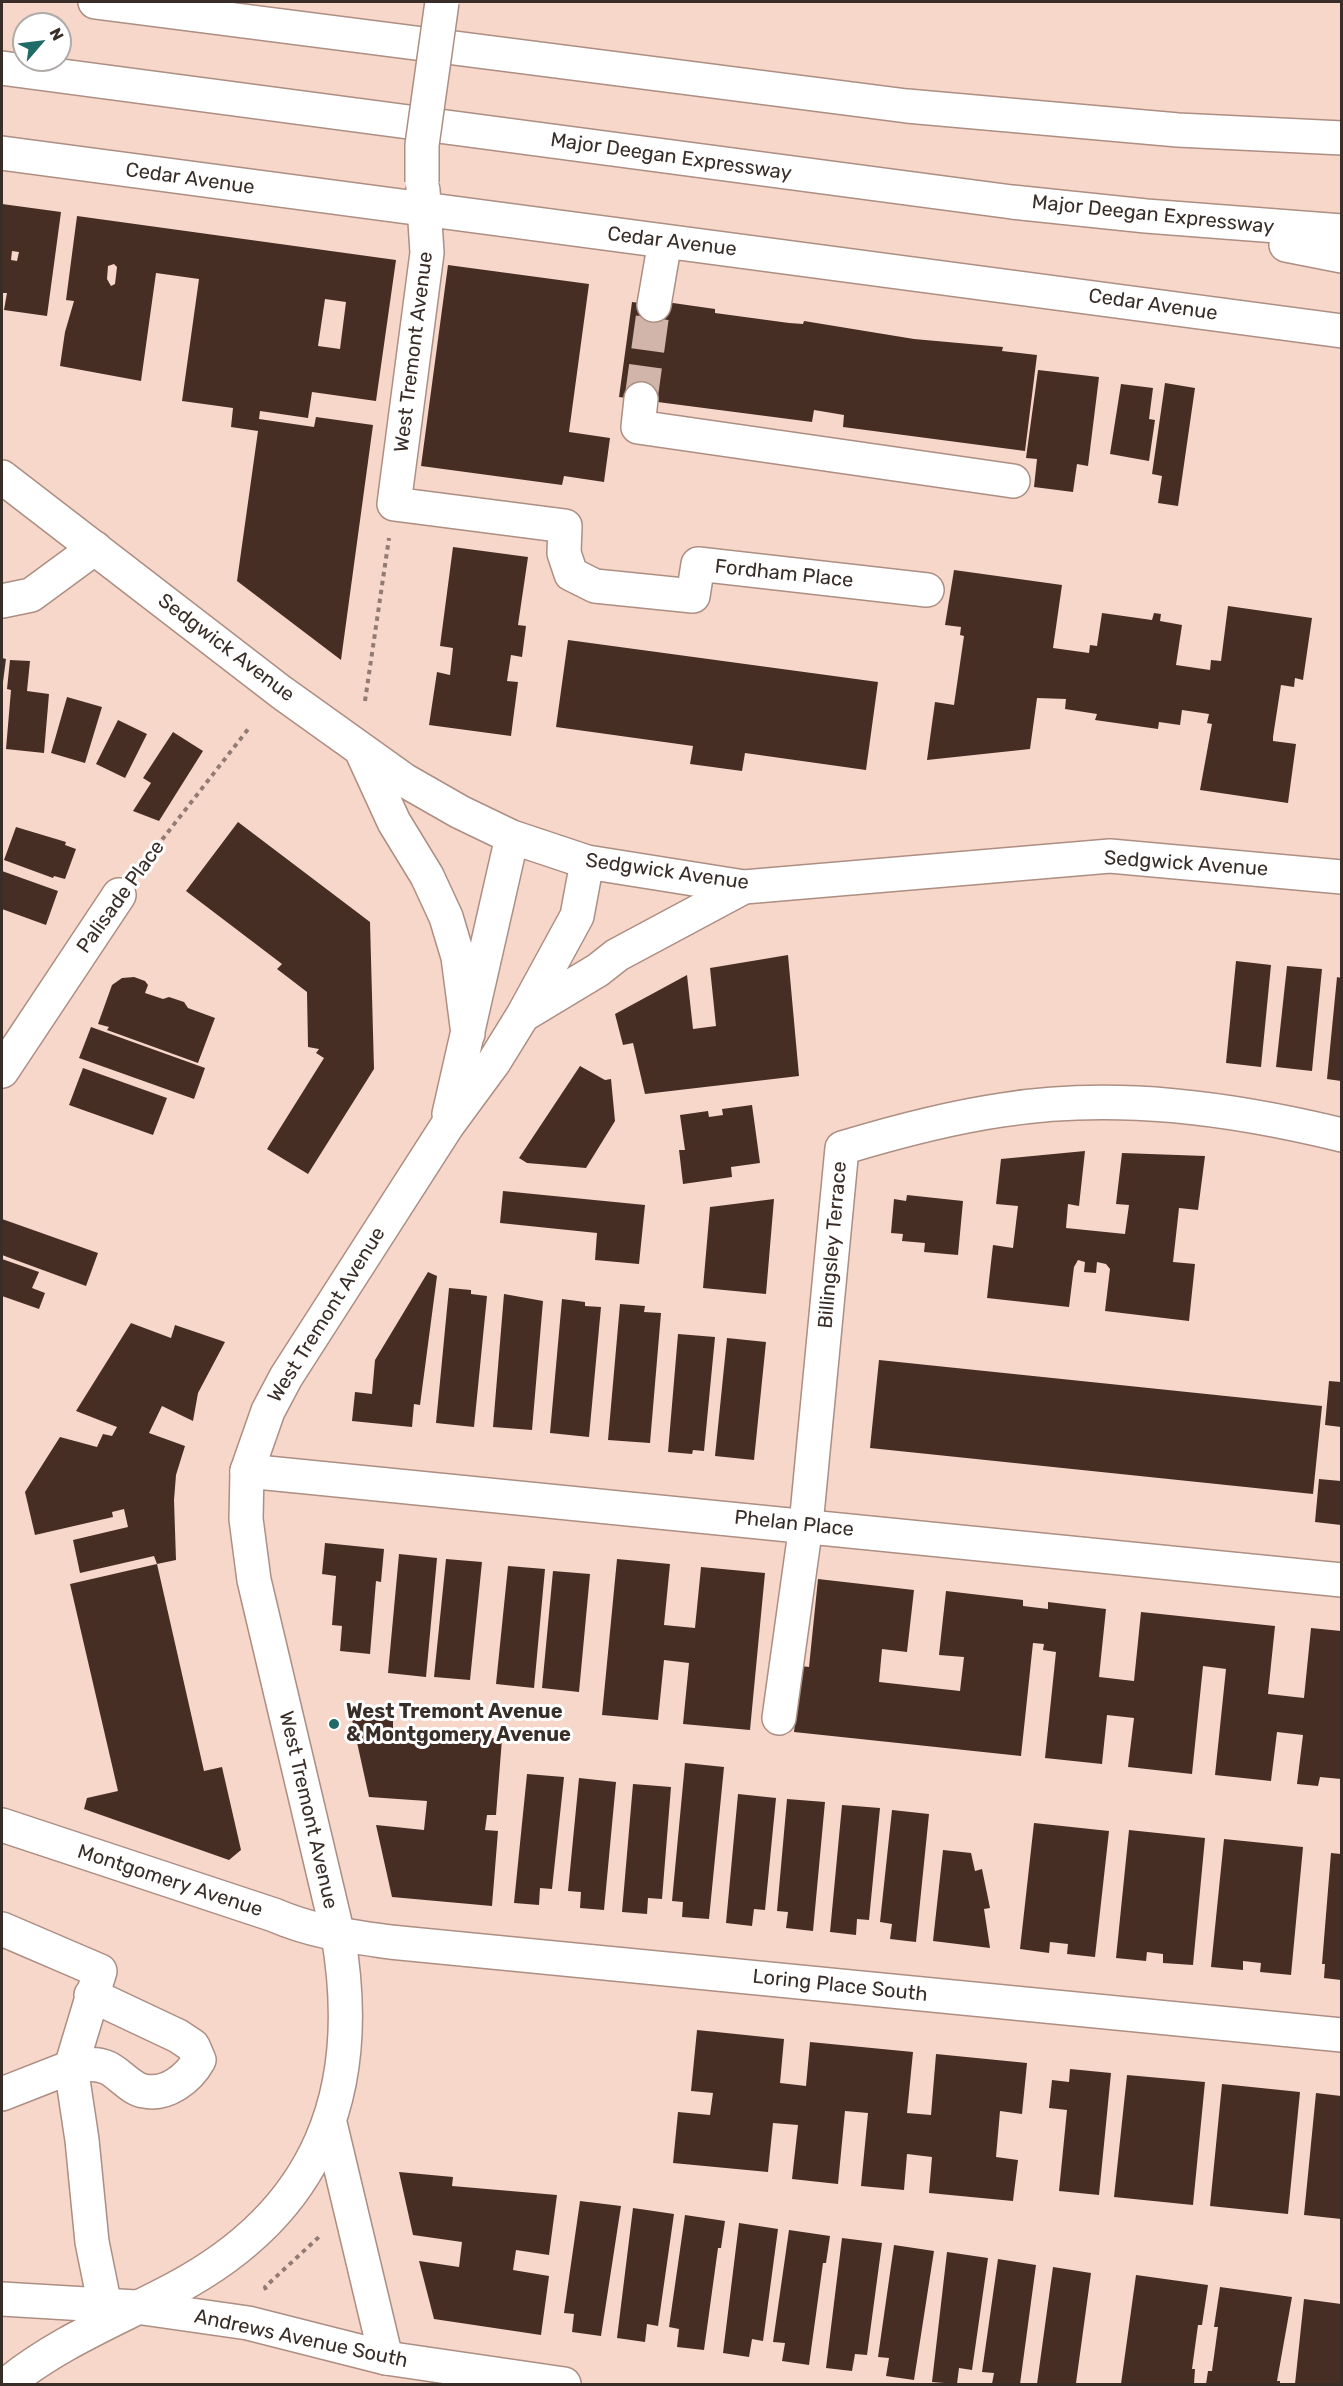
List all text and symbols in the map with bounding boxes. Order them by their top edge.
north arrow [12,12,72,72]
text: N [45,25,68,44]
street label: Major Deegan Expressway [549,128,793,186]
street label: Cedar Avenue [124,158,256,200]
street label: Major Deegan Expressway [1031,190,1275,240]
street label: Cedar Avenue [606,222,738,262]
street label: West Tremont Avenue [390,250,438,454]
street label: Cedar Avenue [1087,284,1219,326]
street label: Fordham Place [714,555,854,593]
street label: Sedgwick Avenue [153,589,299,707]
street label: Palisade Place [72,836,170,958]
street label: Sedgwick Avenue [1103,846,1269,882]
street label: Sedgwick Avenue [584,849,750,895]
street label: Billingsley Terrace [814,1160,852,1330]
street label: West Tremont Avenue [263,1223,391,1407]
street label: Phelan Place [733,1506,855,1542]
place label: West Tremont Avenue & Montgomery Avenue [346,1700,571,1747]
street label: West Tremont Avenue [274,1709,342,1911]
marker: West Tremont Avenue & Montgomery Avenue [327,1717,341,1731]
street label: Montgomery Avenue [74,1840,266,1922]
street label: Loring Place South [751,1965,929,2007]
street label: Andrews Avenue South [192,2305,410,2373]

